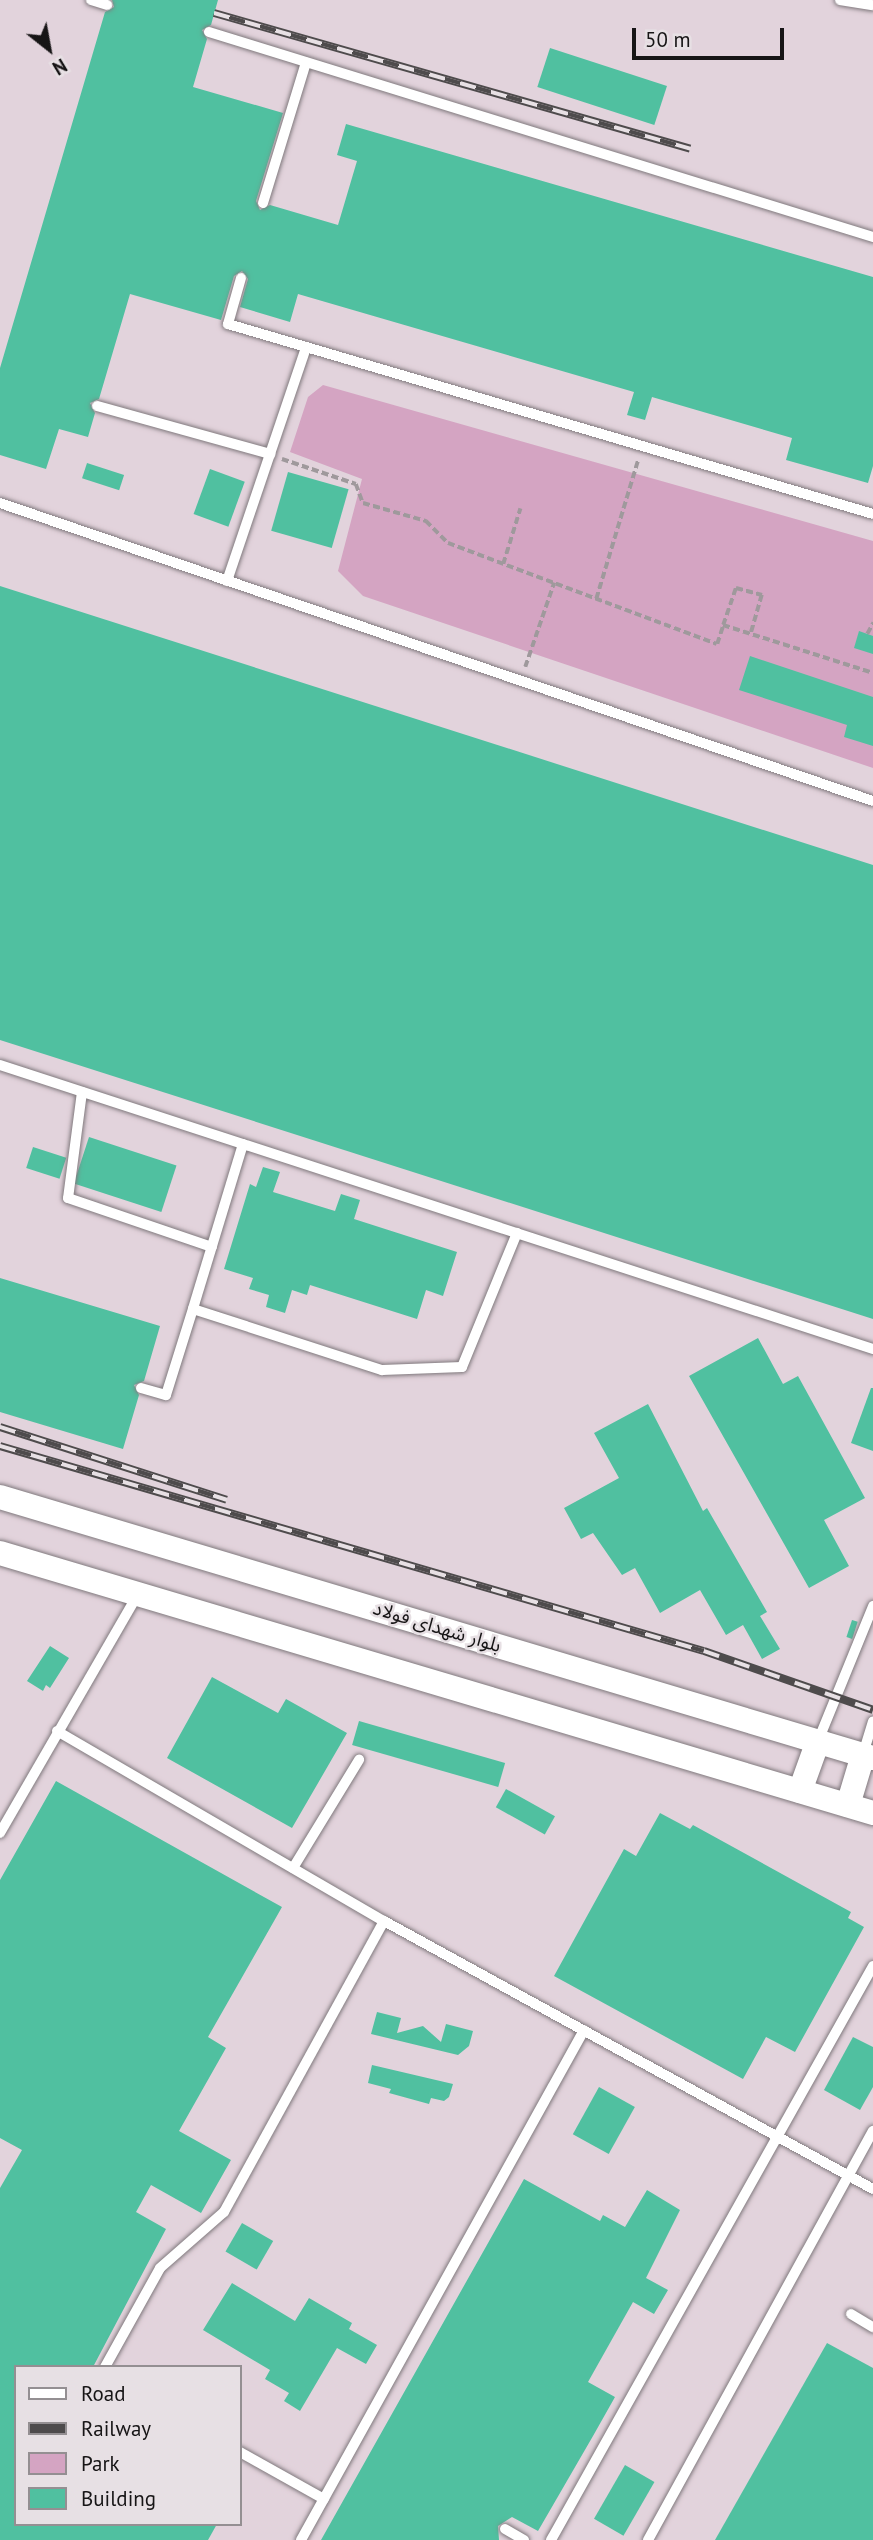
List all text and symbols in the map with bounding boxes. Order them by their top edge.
north arrow [14,14,84,84]
scale bar [635,14,787,58]
text: 50 m [645,26,691,53]
text: N [48,53,71,80]
street label: بلوار شهدای فولاد [370,1597,504,1657]
legend [14,2365,242,2526]
text: Road [81,2380,125,2407]
text: Railway [81,2415,151,2442]
text: Park [81,2450,120,2477]
text: Building [81,2485,156,2512]

